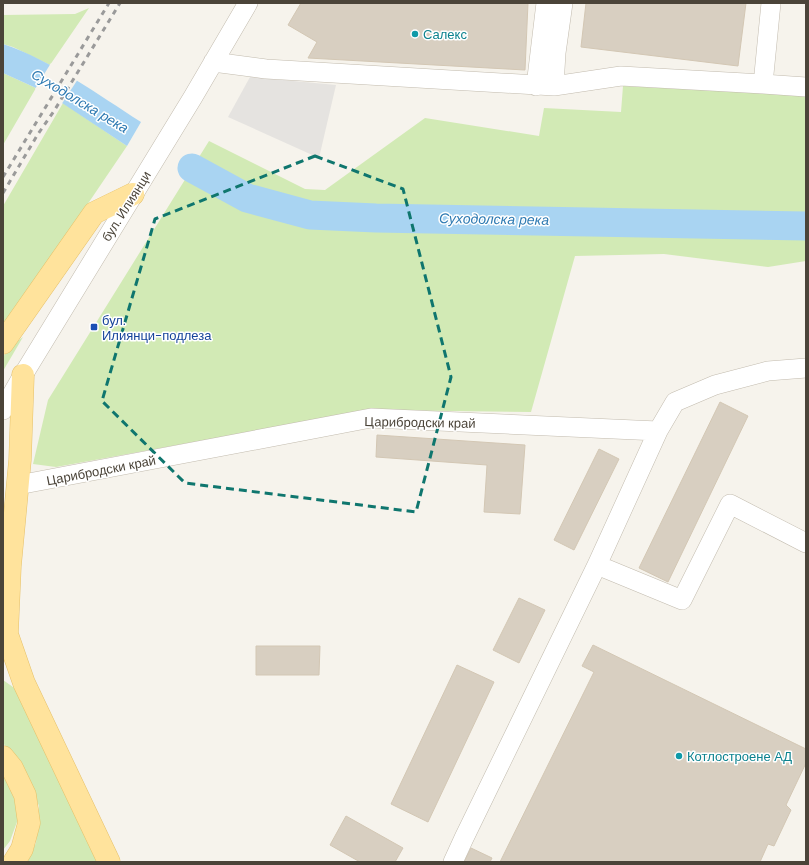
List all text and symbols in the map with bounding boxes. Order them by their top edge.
place label: Салекс [423,26,467,43]
marker: Салекс [410,29,420,39]
water label: Суходолска река [28,65,132,137]
street label: бул. Илиянци [98,168,155,245]
water label: Суходолска река [439,209,549,229]
place label: бул. Илиянци-подлеза [102,312,212,344]
marker: бул. Илиянци-подлеза [89,322,99,332]
street label: Царибродски край [364,413,476,432]
street label: Царибродски край [45,452,157,489]
place label: Котлостроене АД [687,748,792,765]
marker: Котлостроене АД [674,751,684,761]

